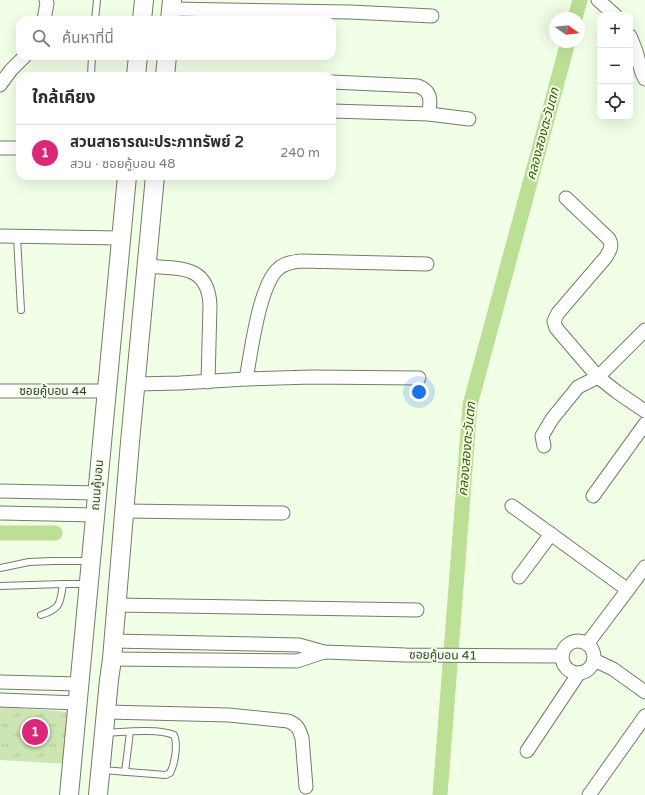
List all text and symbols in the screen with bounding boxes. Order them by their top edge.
north arrow [549,12,585,48]
map controls [597,12,633,120]
button: + [597,12,633,48]
search box [16,16,336,60]
icon: search [30,27,52,49]
text: ค้นหาที่นี่ [62,29,114,47]
button: − [597,48,633,84]
button: locate [597,84,633,120]
water label: คลองสองตะวันตก [523,85,563,182]
text: ใกล้เคียง [32,87,95,108]
text: สวนสาธารณะประภาทรัพย์ 2 [70,133,244,151]
text: 1 [41,145,49,161]
text: 240 m [280,145,320,161]
text: สวน · ซอยคู้บอน 48 [70,156,175,172]
your location [409,382,429,402]
street label: ซอยคู้บอน 44 [19,384,87,398]
water label: คลองสองตะวันตก [455,400,479,497]
street label: ถนนคู้บอน [88,459,106,511]
street label: ซอยคู้บอน 41 [409,647,477,663]
pin: 1 [22,717,48,747]

